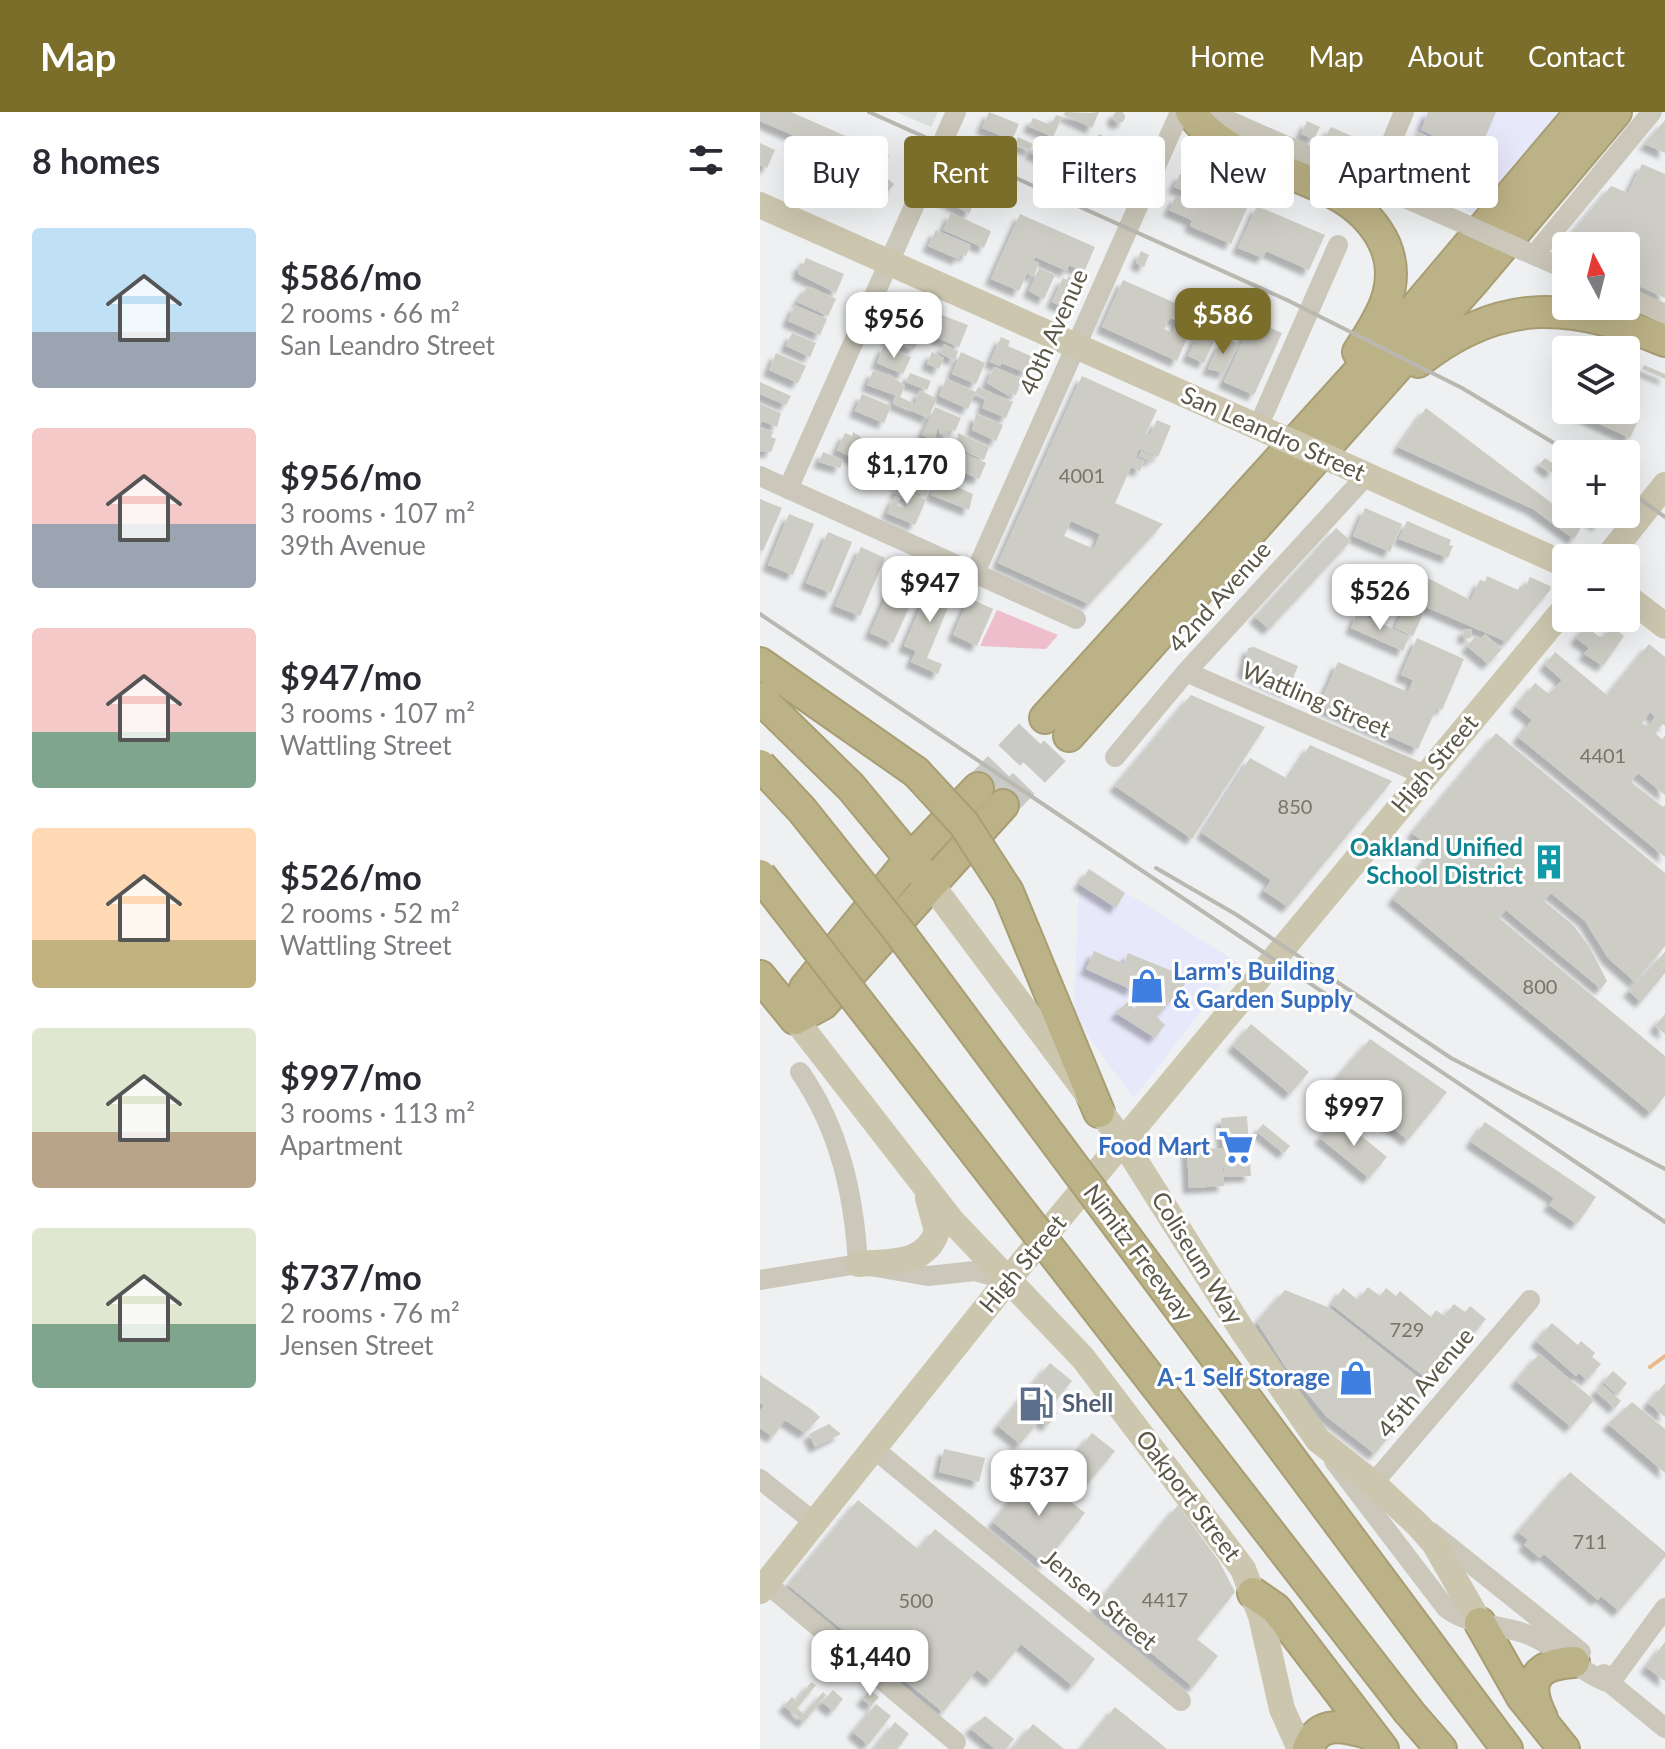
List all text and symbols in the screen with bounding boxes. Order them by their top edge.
text: Map [40,33,116,79]
text: Home [1190,39,1265,73]
text: Map [1309,39,1364,73]
text: About [1408,39,1484,73]
text: Contact [1528,39,1625,73]
chip: Buy [784,136,888,208]
chip: Rent [904,136,1017,208]
chip: Filters [1033,136,1165,208]
chip: New [1181,136,1294,208]
chip: Apartment [1310,136,1498,208]
icon: filters [684,138,728,182]
text: 8 homes [32,140,160,181]
north arrow [1552,232,1640,320]
map controls [1552,232,1640,632]
text: $586/mo [280,256,422,297]
icon: home [96,260,192,356]
street label: 40th Avenue [1012,264,1093,399]
pin: $586 [1176,288,1270,356]
pin: $956 [847,292,941,360]
text: 2 rooms · 66 m² [280,297,460,329]
text: $586 [1193,298,1253,330]
text: $956 [864,302,924,334]
text: San Leandro Street [280,329,495,361]
button: layers [1552,336,1640,424]
street label: San Leandro Street [1177,379,1370,486]
pin: $1,170 [842,438,972,506]
button: + [1552,440,1640,528]
text: $1,170 [866,448,948,480]
text: $956/mo [280,456,422,497]
icon: home [96,460,192,556]
house number: 4001 [1059,463,1105,487]
text: 3 rooms · 107 m² [280,497,475,529]
text: 39th Avenue [280,529,426,561]
street label: 42nd Avenue [1161,534,1276,658]
button: − [1552,544,1640,632]
pin: $947 [883,556,977,624]
pin: $526 [1333,564,1427,632]
text: $947 [900,566,960,598]
text: $526 [1350,574,1410,606]
street label: Wattling Street [1238,654,1395,743]
text: $947/mo [280,656,422,697]
icon: home [96,660,192,756]
text: 3 rooms · 107 m² [280,697,475,729]
street label: High Street [1384,708,1483,818]
text: Wattling Street [280,729,451,761]
house number: 4401 [1580,743,1626,767]
house number: 850 [1278,794,1312,818]
place label: Oakland Unified School District [1350,832,1523,889]
building icon: Oakland Unified School District [1530,843,1568,881]
text: $526/mo [280,856,422,897]
icon: home [96,860,192,956]
text: 2 rooms · 52 m² [280,897,460,929]
text: Wattling Street [280,929,451,961]
place label: Larm's Building & Garden Supply [1173,956,1353,1013]
shop icon: Larm's Building & Garden Supply [1128,967,1166,1005]
house number: 800 [1523,974,1557,998]
text: $997/mo [280,1056,422,1097]
icon: home [96,1060,192,1156]
pin: $997 [1307,1080,1401,1148]
text: $997 [1324,1090,1384,1122]
text: 3 rooms · 113 m² [280,1097,475,1129]
supermarket icon: Food Mart [1217,1128,1255,1166]
text: Apartment [280,1129,403,1161]
place label: Food Mart [1098,1131,1210,1160]
street label: Nimitz Freeway [1078,1178,1200,1327]
street label: Coliseum Way [1146,1186,1251,1329]
street label: High Street [972,1208,1071,1318]
text: $737/mo [280,1256,422,1297]
icon: home [96,1260,192,1356]
text: 2 rooms · 76 m² [280,1297,460,1329]
house number: 729 [1390,1317,1424,1341]
street label: 45th Avenue [1370,1321,1479,1443]
text: Jensen Street [280,1329,433,1361]
shop icon: A-1 Self Storage [1337,1359,1375,1397]
place label: A-1 Self Storage [1156,1362,1330,1391]
fuel station icon: Shell [1017,1385,1055,1423]
place label: Shell [1062,1388,1113,1417]
street label: Oakport Street [1130,1424,1248,1567]
pin: $737 [992,1450,1086,1518]
text: $737 [1009,1460,1069,1492]
house number: 711 [1573,1529,1607,1553]
street label: Jensen Street [1036,1542,1164,1656]
house number: 4417 [1142,1587,1188,1611]
house number: 500 [899,1588,933,1612]
pin: $1,440 [805,1630,935,1698]
text: $1,440 [829,1640,911,1672]

